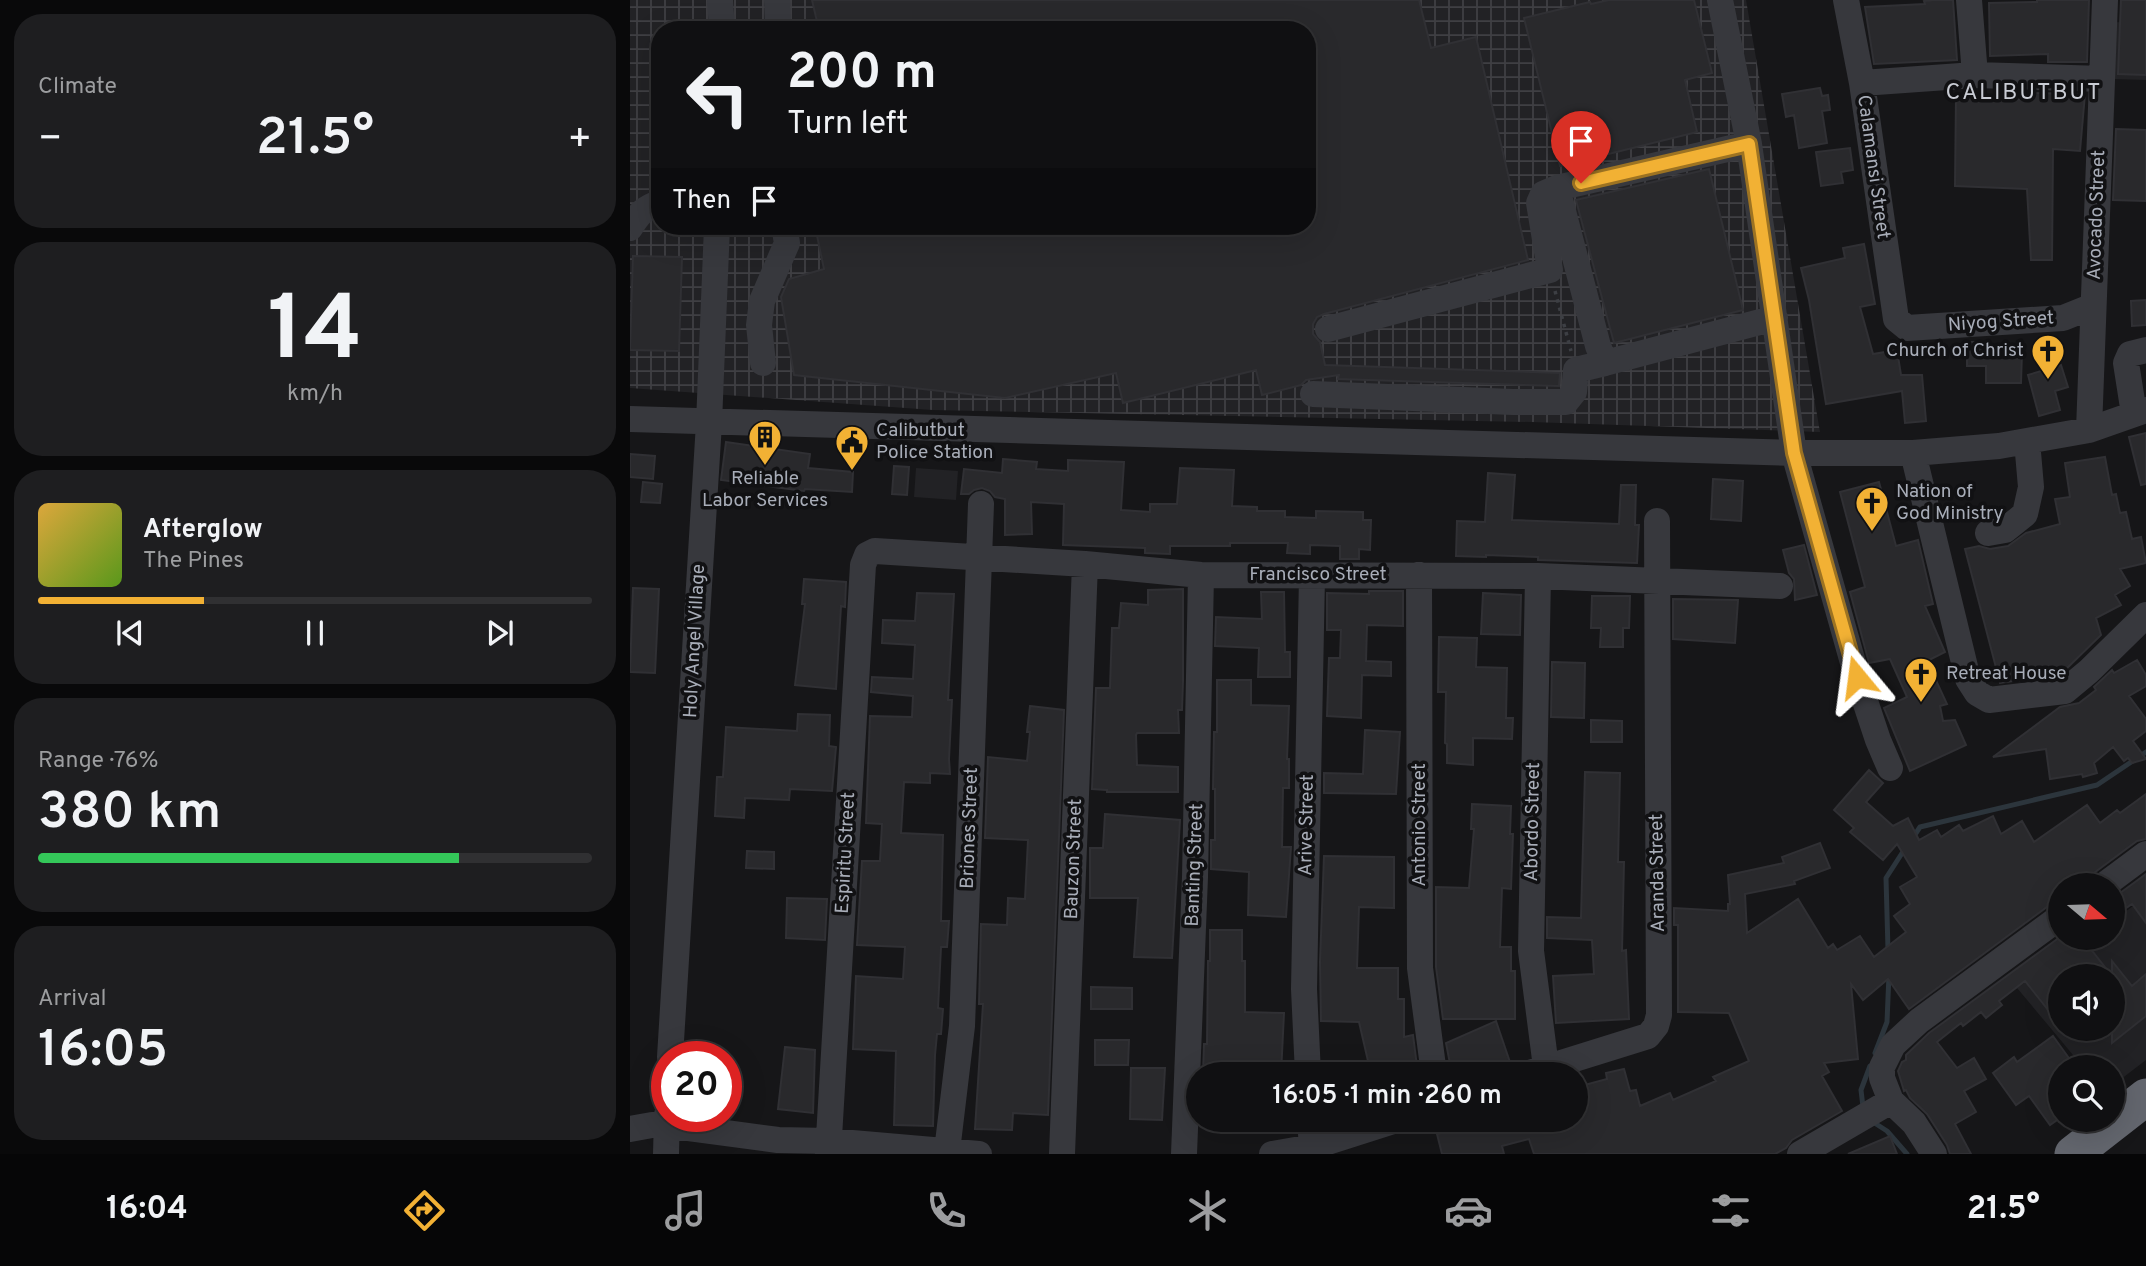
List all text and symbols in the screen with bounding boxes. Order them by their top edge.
text: 200 m [787,44,937,106]
icon: left [672,49,763,140]
text: Climate [38,73,117,102]
district label: CALIBUTBUT [1945,79,2103,108]
street label: Calamansi Street [1851,93,1895,241]
text: Turn left [787,105,908,145]
text: 21.5° [256,107,374,173]
pin [1551,111,1611,183]
text: − [38,116,63,165]
text: + [567,116,592,165]
icon: arrive [1562,122,1600,160]
street label: Avocado Street [2083,150,2111,280]
icon: arrive [745,182,783,220]
text: Then [672,185,731,218]
text: 14 [268,277,362,392]
street label: Niyog Street [1947,306,2055,338]
church icon: Church of Christ [2029,332,2067,381]
place label: Church of Christ [1886,339,2024,363]
text: km/h [287,380,343,409]
building icon: Reliable Labor Services [746,418,784,467]
place label: Calibutbut Police Station [876,419,994,465]
public building icon: Calibutbut Police Station [833,423,871,472]
place label: Reliable Labor Services [702,467,828,513]
place label: Nation of God Ministry [1896,480,2004,526]
church icon: Nation of God Ministry [1853,484,1891,533]
text: Afterglow [143,514,263,547]
text: The Pines [143,547,244,576]
street label: Holy Angel Village [679,563,711,719]
street label: Francisco Street [1249,563,1387,587]
icon: previous [111,614,149,652]
icon: pause [296,614,334,652]
icon: next [481,614,519,652]
position arrow [1820,640,1894,714]
church icon: Retreat House [1902,655,1940,704]
place label: Retreat House [1946,662,2067,686]
text: Range · 76% [38,747,158,776]
street label: Abordo Street [1520,762,1546,882]
street label: Antonio Street [1408,763,1432,887]
street label: Briones Street [956,767,984,889]
street label: Arive Street [1294,774,1320,876]
text: 380 km [38,781,221,847]
street label: Espiritu Street [831,792,861,914]
street label: Bauzon Street [1060,798,1088,920]
street label: Banting Street [1181,803,1209,927]
street label: Aranda Street [1645,814,1671,932]
north arrow [2048,873,2124,950]
map controls [2048,873,2125,1132]
button: sound [2048,964,2125,1041]
text: Arrival [38,985,107,1014]
text: 16:05 [38,1019,168,1085]
speed limit sign: 20 [651,1041,742,1132]
button: search [2048,1055,2125,1132]
text: 16:05 · 1 min · 260 m [1272,1080,1502,1113]
icon: directions [400,1186,449,1235]
icon: music [661,1186,710,1235]
icon: phone [922,1186,971,1235]
icon: climate [1183,1186,1232,1235]
icon: car [1444,1186,1493,1235]
icon: filters [1706,1186,1755,1235]
text: 16:04 [106,1190,188,1230]
text: 21.5° [1967,1190,2040,1230]

